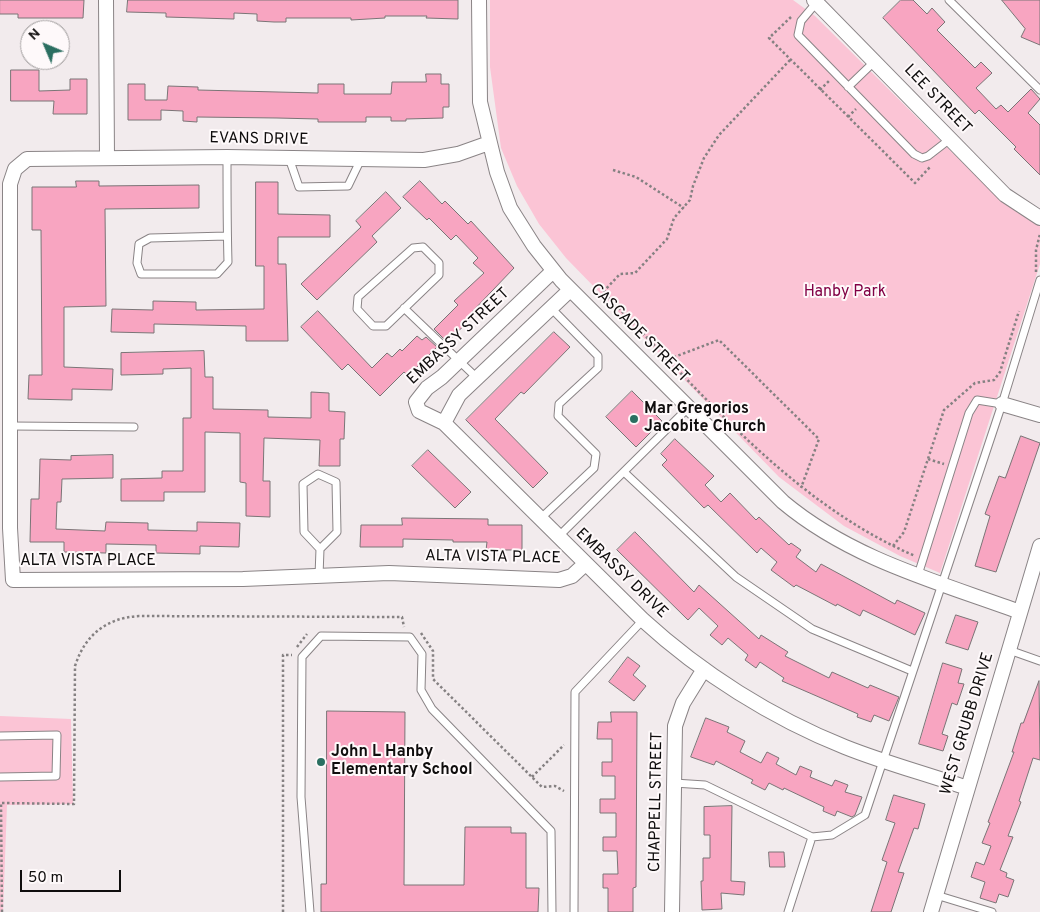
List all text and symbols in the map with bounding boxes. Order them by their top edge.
north arrow [20,20,70,70]
text: N [25,25,44,44]
street label: LEE STREET [899,61,975,139]
street label: EVANS DRIVE [209,130,309,150]
street label: CASCADE STREET [585,280,693,388]
park label: Hanby Park [804,283,886,303]
street label: EMBASSY STREET [404,285,514,389]
place label: Mar Gregorios Jacobite Church [644,400,766,438]
marker: Mar Gregorios Jacobite Church [628,413,640,425]
street label: EMBASSY DRIVE [571,525,671,623]
street label: ALTA VISTA PLACE [425,547,561,569]
street label: ALTA VISTA PLACE [20,552,156,572]
street label: WEST GRUBB DRIVE [937,650,999,798]
street label: CHAPPELL STREET [646,732,668,872]
place label: John L Hanby Elementary School [331,743,473,781]
marker: John L Hanby Elementary School [315,756,327,768]
scale bar [22,860,124,892]
text: 50 m [28,869,63,888]

